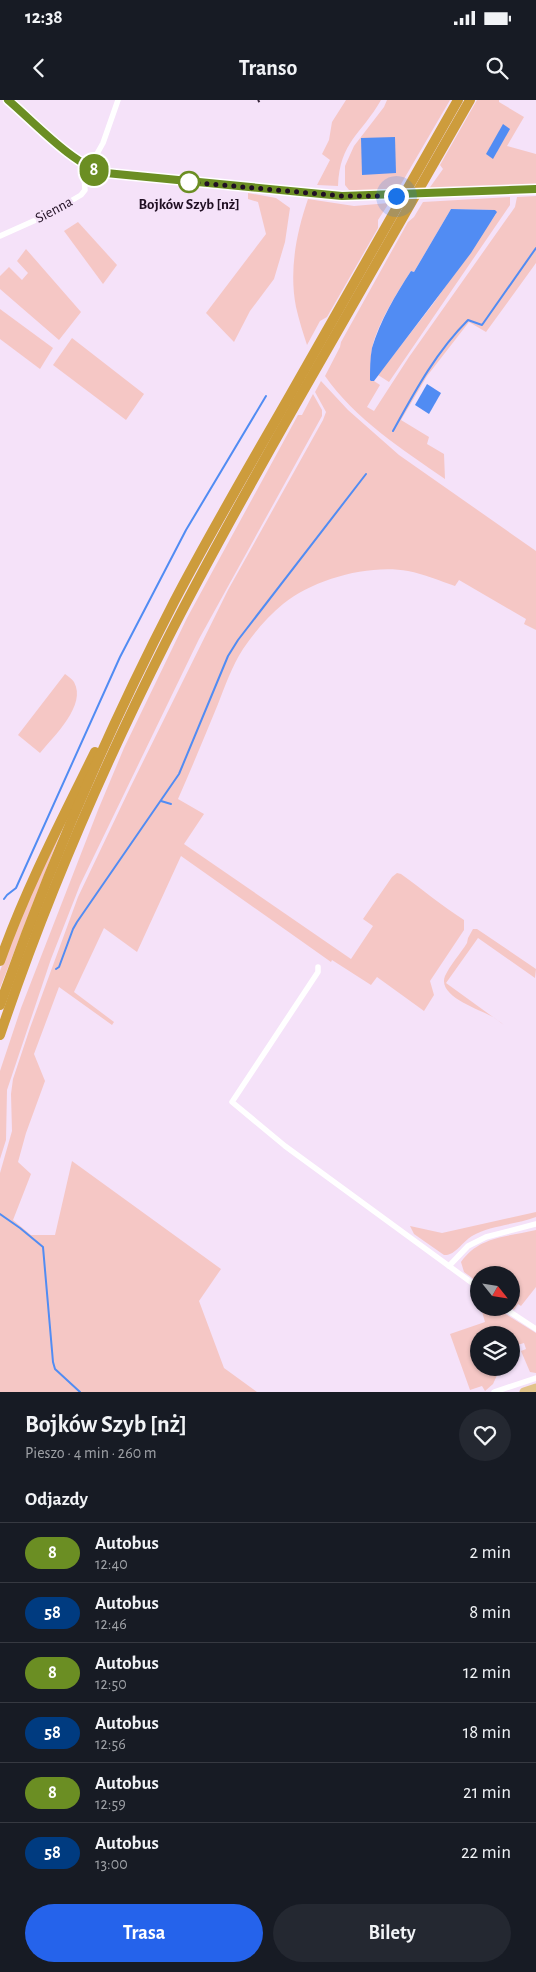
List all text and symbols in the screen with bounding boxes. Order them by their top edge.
text: 12:38 [25,8,63,27]
icon: back [25,54,53,82]
icon: search [483,54,511,82]
text: Transo [239,57,297,79]
line badge: 8 [78,154,110,186]
text: 8 [90,161,98,179]
marker: Bojków Szyb [nż] [178,171,200,193]
your location [384,184,409,209]
street label: Sienna [33,194,75,226]
place label: Bojków Szyb [nż] [138,197,240,212]
north arrow [470,1266,520,1316]
map controls [470,1266,520,1376]
button: layers [470,1326,520,1376]
button: heart [459,1409,511,1461]
text: Bojków Szyb [nż] [25,1413,187,1437]
text: Pieszo · 4 min · 260 m [25,1445,157,1461]
text: Odjazdy [25,1490,88,1509]
text: Autobus [95,1534,159,1553]
text: 2 min [470,1543,511,1562]
text: 8 [48,1544,57,1562]
text: 12:40 [95,1556,128,1572]
text: Autobus [95,1594,159,1613]
text: 8 min [469,1603,511,1622]
text: 58 [44,1604,61,1622]
text: 12:46 [95,1616,127,1632]
text: Autobus [95,1654,159,1673]
text: 12 min [463,1663,511,1682]
text: 8 [48,1664,57,1682]
text: 12:50 [95,1676,127,1692]
text: Autobus [95,1714,159,1733]
text: 18 min [463,1723,511,1742]
text: 58 [44,1724,61,1742]
text: 12:56 [95,1736,126,1752]
text: Autobus [95,1774,159,1793]
text: 21 min [463,1783,511,1802]
text: 8 [48,1784,57,1802]
text: 12:59 [95,1796,126,1812]
text: Autobus [95,1834,159,1853]
text: 22 min [461,1843,511,1862]
text: 58 [44,1844,61,1862]
text: 13:00 [95,1856,128,1872]
button: Trasa [25,1904,263,1962]
button: Bilety [273,1904,511,1962]

